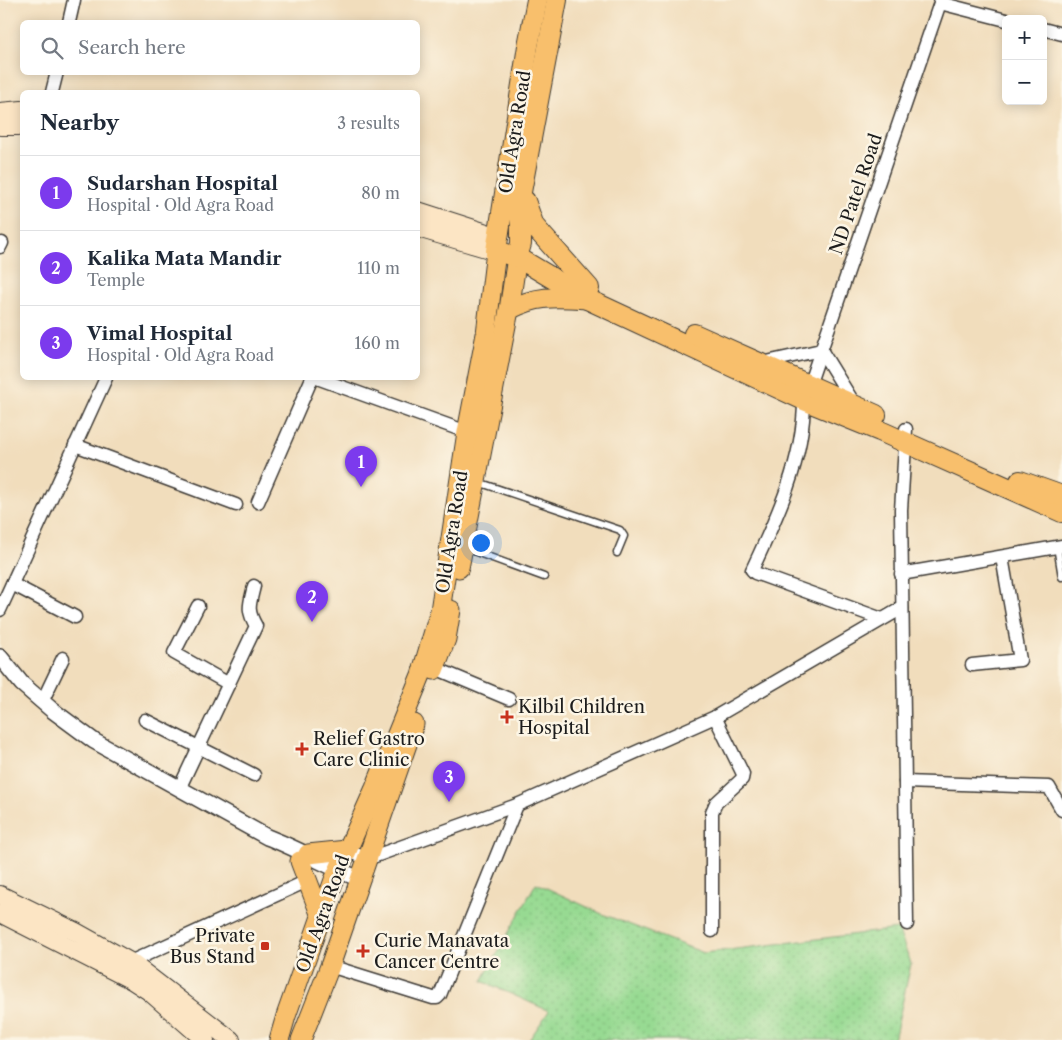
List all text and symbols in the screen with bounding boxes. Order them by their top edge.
map controls [1002,15,1047,105]
button: + [1002,15,1047,60]
search box [20,20,420,75]
icon: search [38,34,66,62]
text: Search here [78,36,186,59]
button: − [1002,60,1047,105]
street label: Old Agra Road [494,69,536,195]
text: Nearby [40,110,119,135]
text: 3 results [337,113,400,133]
street label: ND Patel Road [825,131,887,257]
text: Sudarshan Hospital [87,172,278,195]
text: 1 [52,183,60,203]
text: 80 m [361,183,400,203]
text: Hospital · Old Agra Road [87,195,274,215]
text: Kalika Mata Mandir [87,247,281,270]
text: 2 [51,258,61,278]
text: 110 m [357,258,400,278]
text: Temple [87,270,145,290]
text: Vimal Hospital [87,322,232,345]
text: 3 [51,333,61,353]
text: 160 m [355,333,400,353]
text: Hospital · Old Agra Road [87,345,274,365]
pin: 1 [345,446,377,487]
street label: Old Agra Road [431,469,473,595]
your location [468,530,494,556]
pin: 2 [296,581,328,622]
place label: Kilbil Children Hospital [518,696,645,739]
marker: Kilbil Children Hospital [500,710,514,724]
place label: Relief Gastro Care Clinic [313,728,425,771]
marker: Relief Gastro Care Clinic [295,742,309,756]
pin: 3 [433,761,465,802]
street label: Old Agra Road [291,852,355,976]
place label: Private Bus Stand [170,925,255,968]
place label: Curie Manavata Cancer Centre [374,930,510,973]
marker: Private Bus Stand [259,940,271,952]
marker: Curie Manavata Cancer Centre [356,944,370,958]

